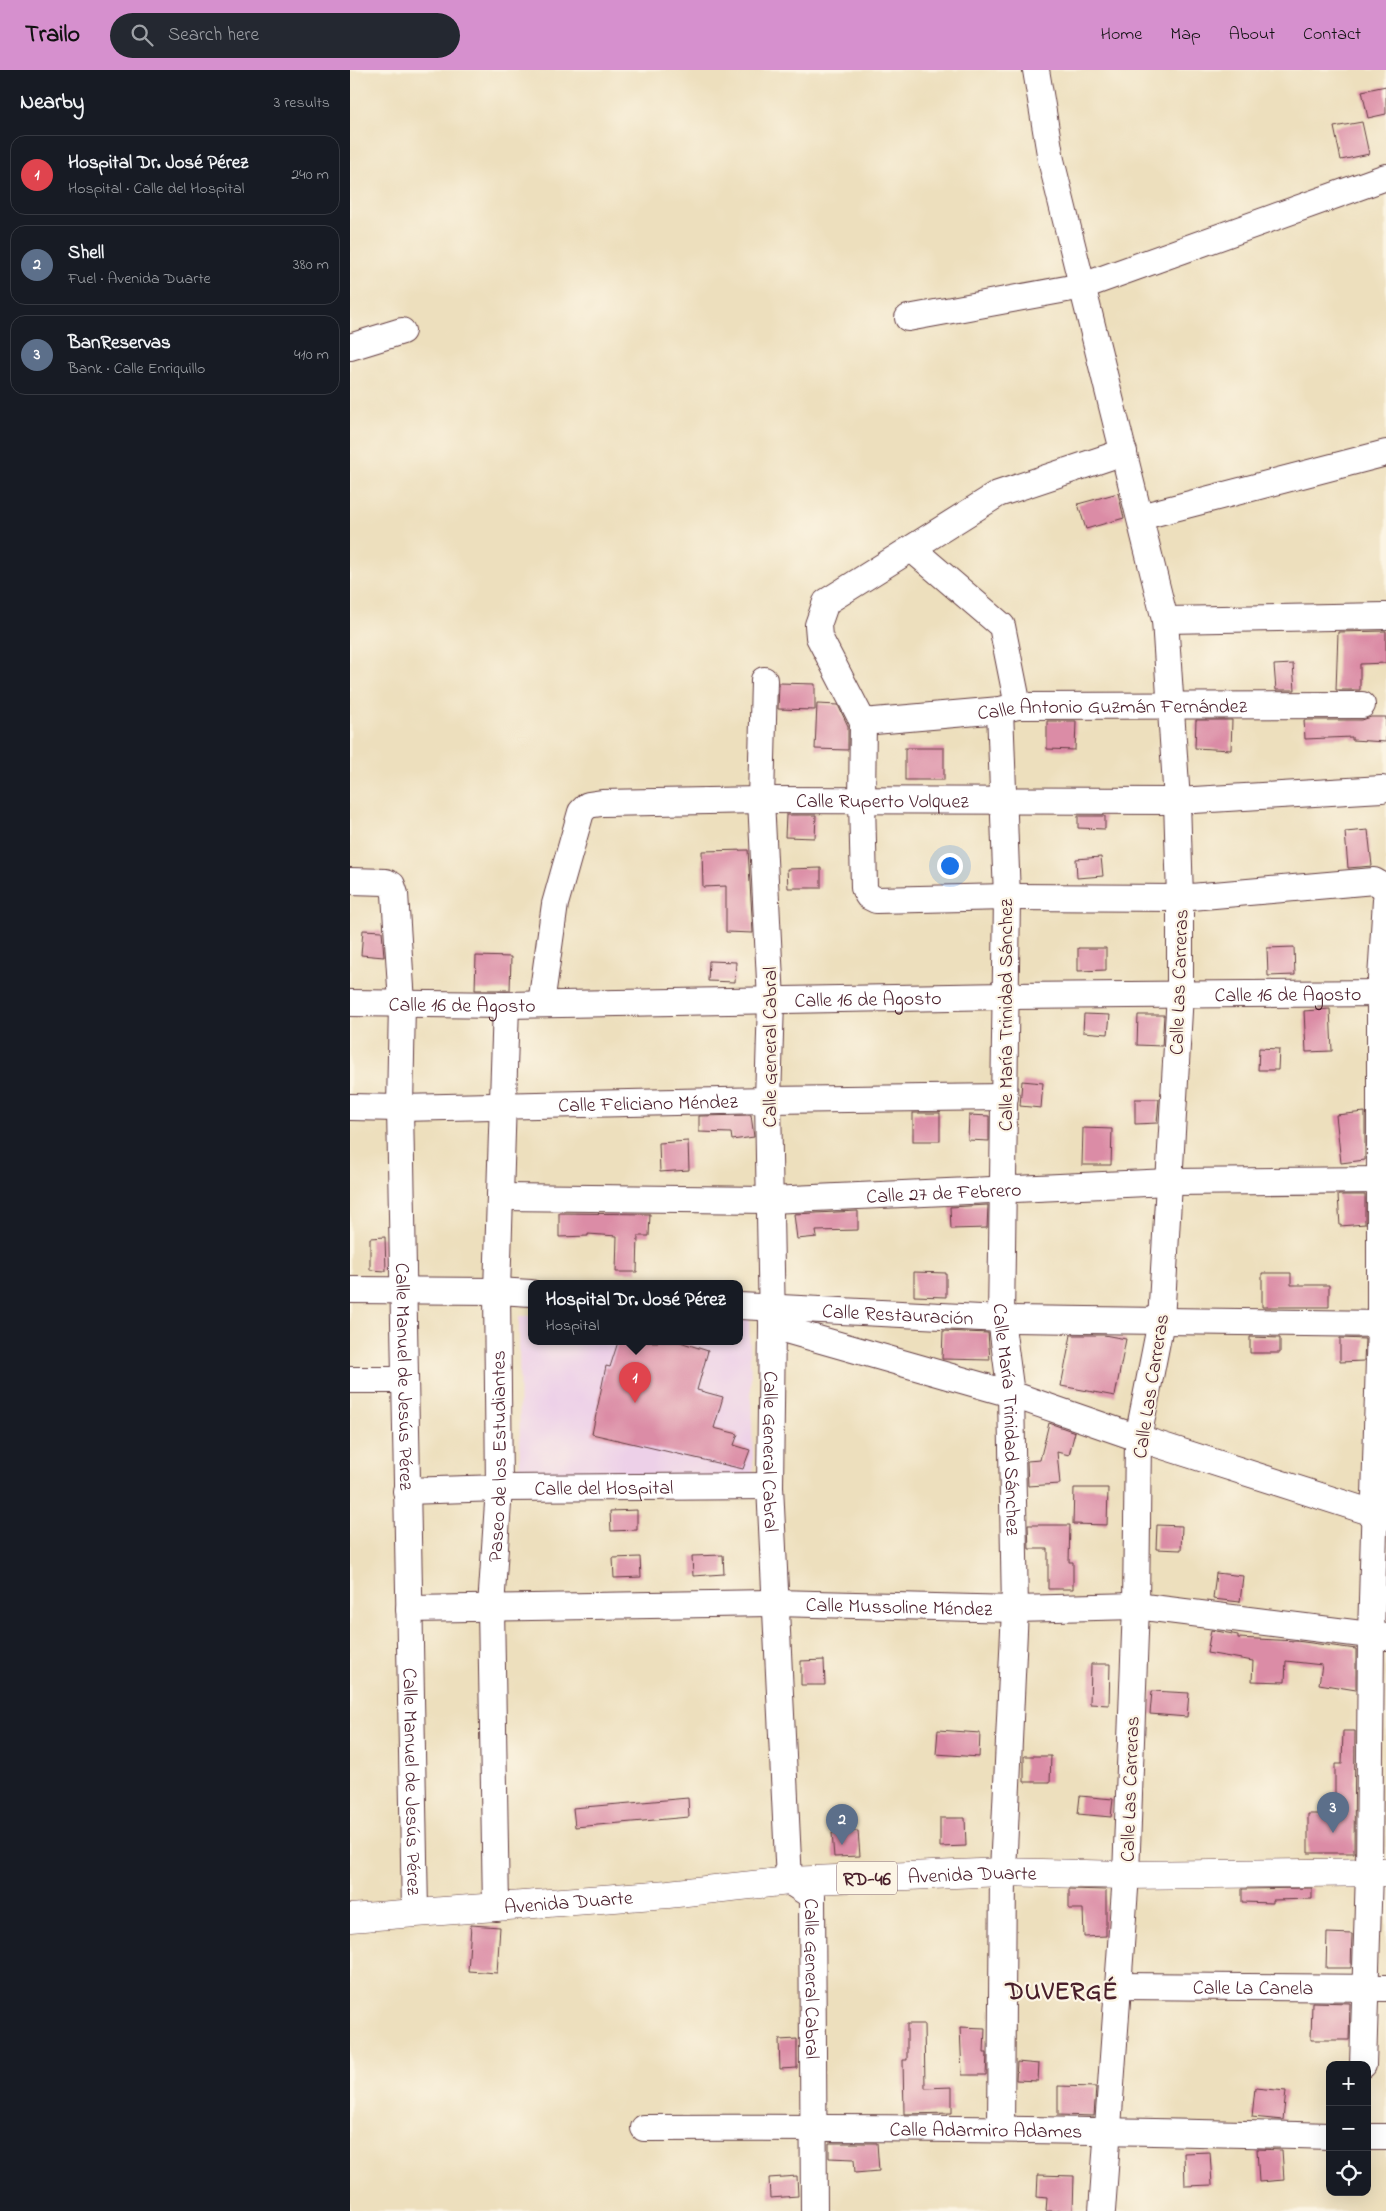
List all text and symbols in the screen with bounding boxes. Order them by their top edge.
search box [110,13,460,58]
text: Trailo [25,18,80,53]
icon: search [128,21,156,49]
text: Search here [168,22,259,49]
text: Home [1101,22,1142,48]
text: Map [1170,22,1201,48]
text: About [1229,22,1275,48]
text: Contact [1303,22,1361,48]
text: Nearby [20,88,84,118]
text: 3 results [274,91,330,115]
text: Hospital Dr. José Pérez [68,150,248,177]
text: 1 [34,163,40,187]
text: 240 m [291,163,329,187]
text: Hospital · Calle del Hospital [68,177,244,201]
text: Shell [68,240,104,267]
text: 2 [33,253,41,277]
text: 380 m [293,253,329,277]
text: Fuel · Avenida Duarte [68,267,211,291]
text: BanReservas [68,330,171,357]
text: 3 [34,343,40,367]
text: 410 m [294,343,329,367]
text: Bank · Calle Enriquillo [68,357,205,381]
street label: Calle Antonio Guzmán Fernández [976,693,1248,729]
street label: Calle Ruperto Volquez [796,788,969,818]
your location [937,853,963,879]
street label: Calle María Trinidad Sánchez [993,898,1022,1131]
street label: Calle Las Carreras [1163,909,1198,1056]
street label: Calle General Cabral [757,967,786,1127]
street label: Calle 16 de Agosto [1214,981,1362,1012]
street label: Calle 16 de Agosto [794,985,942,1017]
street label: Calle 16 de Agosto [388,991,536,1023]
street label: Calle Feliciano Méndez [558,1089,739,1122]
street label: Calle 27 de Febrero [866,1177,1022,1213]
street label: Calle Manuel de Jesús Pérez [386,1262,419,1491]
popup [528,1280,743,1345]
text: Hospital Dr. José Pérez [545,1287,726,1314]
street label: Calle Restauración [821,1298,974,1335]
street label: Calle María Trinidad Sánchez [984,1303,1026,1536]
street label: Calle Las Carreras [1127,1312,1178,1461]
text: Hospital [545,1314,599,1338]
street label: Paseo de los Estudiantes [482,1350,516,1563]
pin: 1 [619,1362,651,1403]
street label: Calle General Cabral [753,1371,784,1533]
street label: Calle del Hospital [534,1475,673,1505]
street label: Calle Mussoline Méndez [805,1592,993,1625]
street label: Calle Manuel de Jesús Pérez [393,1667,427,1896]
street label: Calle Las Carreras [1114,1716,1149,1863]
pin: 3 [1317,1792,1349,1833]
pin: 2 [826,1804,858,1845]
street label: Avenida Duarte [907,1860,1037,1893]
road number: RD-46 [837,1862,897,1895]
street label: Avenida Duarte [503,1885,634,1923]
street label: Calle General Cabral [795,1898,825,2059]
district label: DUVERGÉ [1005,1975,1118,2011]
street label: Calle La Canela [1193,1975,1313,2004]
map controls [1326,2061,1371,2196]
button: + [1326,2061,1371,2106]
button: − [1326,2106,1371,2151]
street label: Calle Adarmiro Adames [889,2116,1083,2148]
button: locate [1326,2151,1371,2196]

